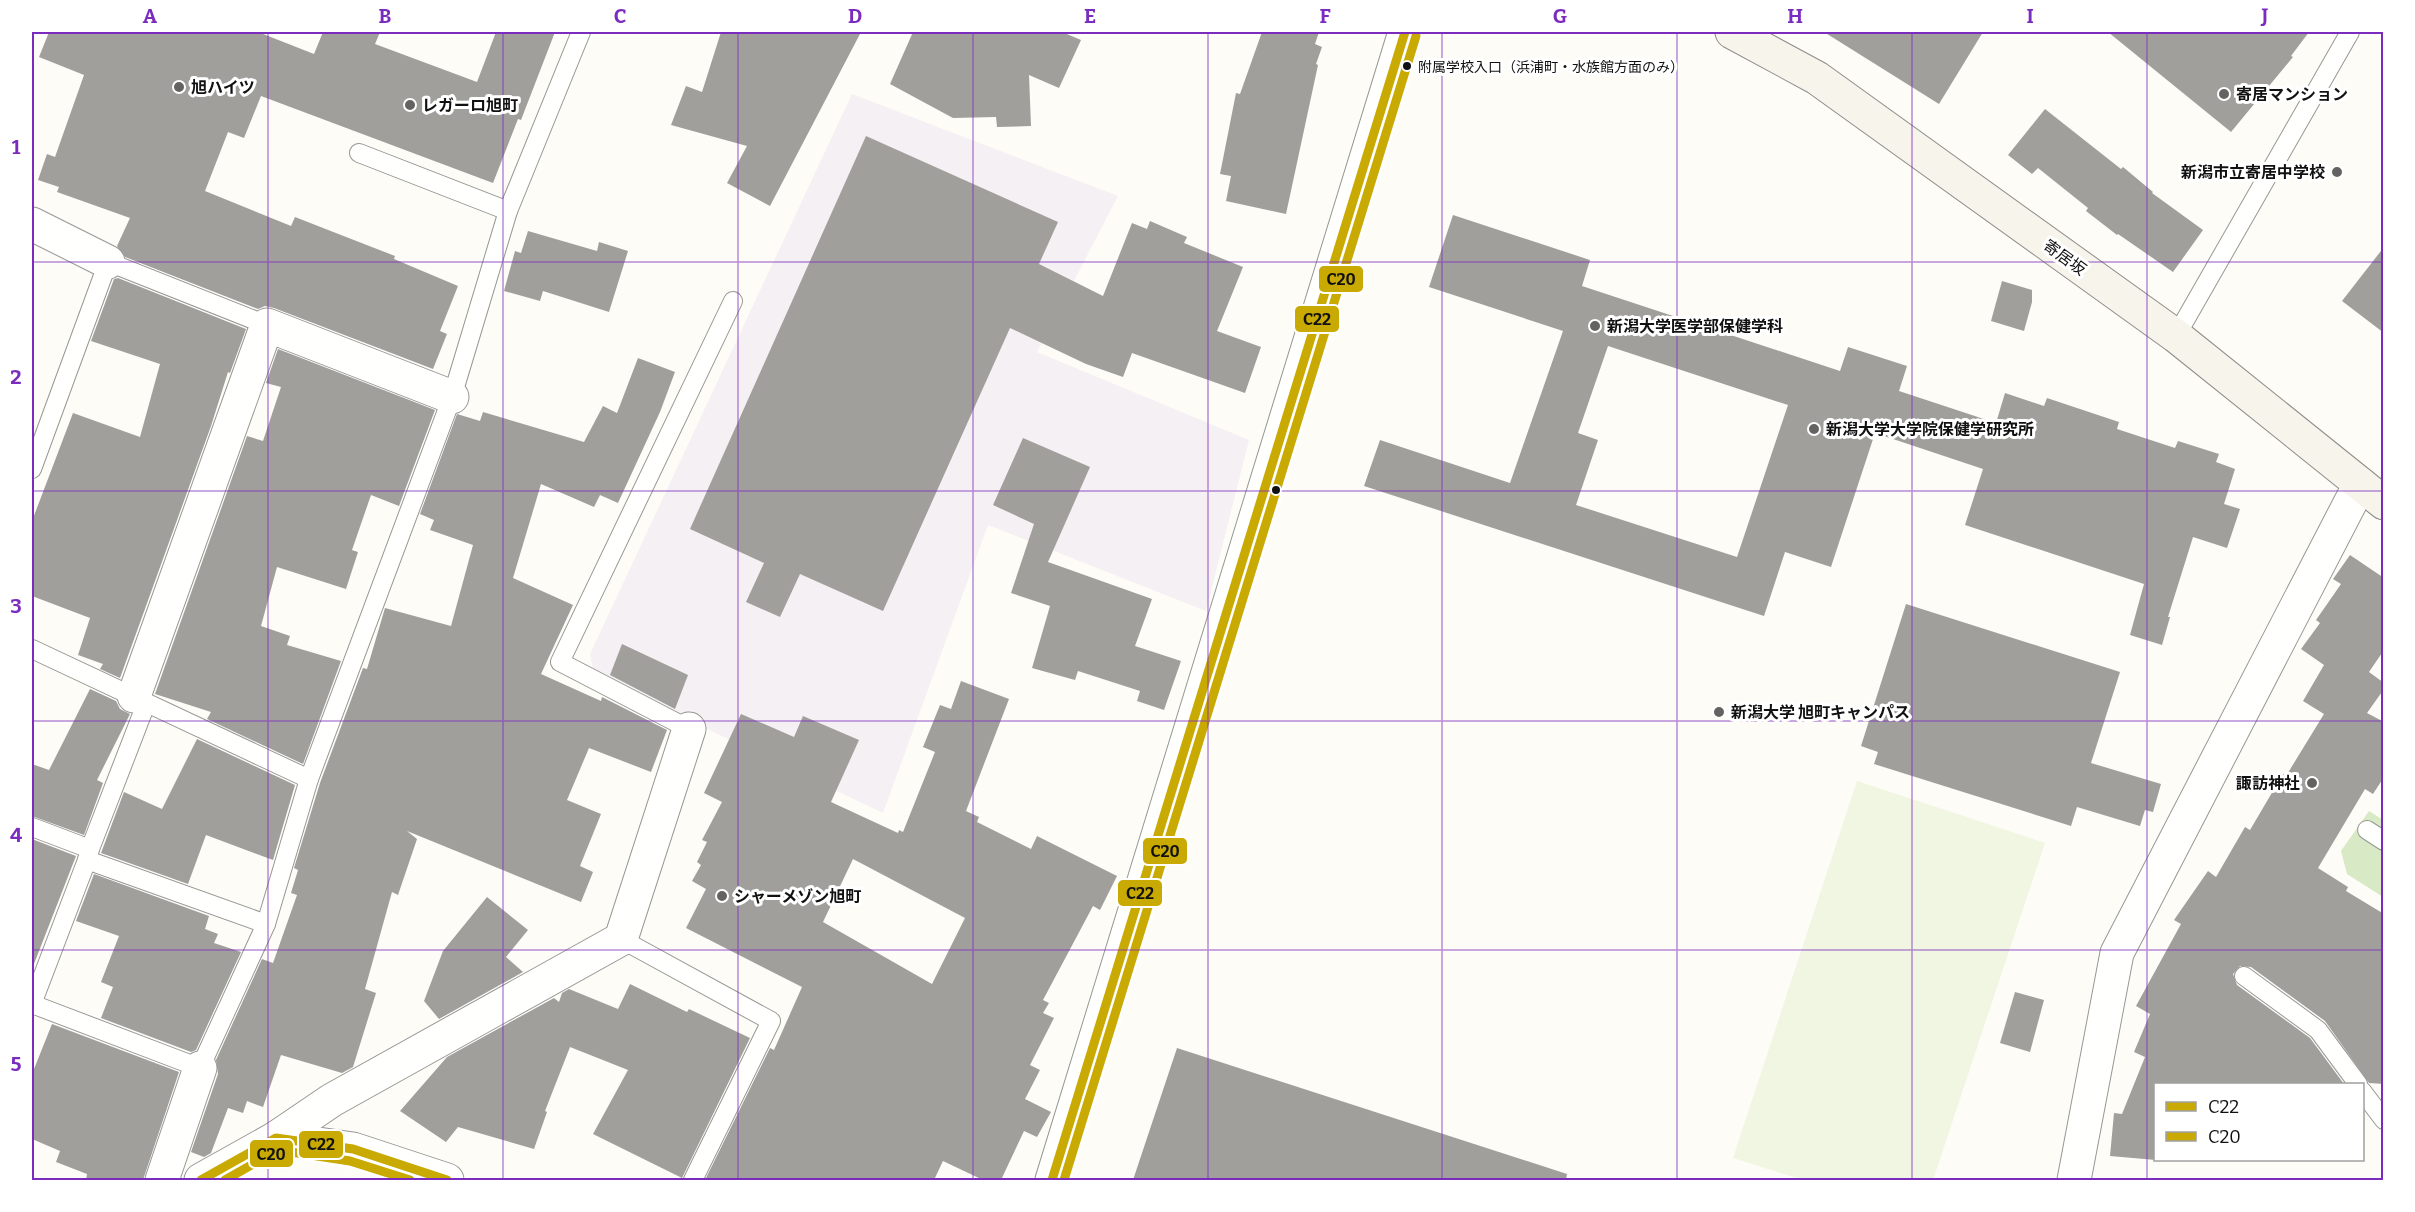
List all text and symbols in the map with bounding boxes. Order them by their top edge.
text: A [143,4,158,28]
text: B [379,4,392,28]
text: C [614,4,626,28]
text: D [848,4,862,28]
text: E [1084,4,1096,28]
text: F [1319,4,1331,28]
text: G [1553,4,1567,28]
text: H [1787,4,1803,28]
text: I [2026,4,2034,28]
text: J [2261,4,2269,28]
place label: 附属学校入口（浜浦町・水族館方面のみ） [1418,59,1684,76]
marker: 附属学校入口（浜浦町・水族館方面のみ） [1401,60,1413,72]
place label: 旭ハイツ [191,78,255,97]
marker: 旭ハイツ [172,80,186,94]
place label: 寄居マンション [2236,85,2348,104]
marker: 寄居マンション [2217,87,2231,101]
place label: レガーロ旭町 [422,96,518,115]
marker: レガーロ旭町 [403,98,417,112]
text: 1 [12,135,21,159]
place label: 新潟市立寄居中学校 [2181,163,2325,182]
marker: 新潟市立寄居中学校 [2330,165,2344,179]
street label: 寄居坂 [2040,236,2090,279]
line badge: C20 [1318,265,1364,293]
text: C20 [1326,270,1356,289]
line badge: C22 [1294,305,1340,333]
text: C22 [1303,310,1331,329]
place label: 新潟大学医学部保健学科 [1607,317,1783,336]
marker: 新潟大学医学部保健学科 [1588,319,1602,333]
text: 2 [10,365,22,389]
place label: 新潟大学大学院保健学研究所 [1826,420,2034,439]
marker: 新潟大学大学院保健学研究所 [1807,422,1821,436]
unlabelled marker [1270,484,1282,496]
text: 3 [10,594,22,618]
place label: 新潟大学 旭町キャンパス [1731,703,1910,722]
marker: 新潟大学 旭町キャンパス [1712,705,1726,719]
place label: 諏訪神社 [2236,774,2300,793]
marker: 諏訪神社 [2305,776,2319,790]
text: 4 [10,823,22,847]
line badge: C20 [1142,837,1188,865]
text: C20 [1150,842,1180,861]
line badge: C22 [1117,879,1163,907]
text: C22 [1126,884,1154,903]
place label: シャーメゾン旭町 [734,887,861,906]
marker: シャーメゾン旭町 [715,889,729,903]
text: 5 [11,1052,22,1076]
legend [2154,1083,2364,1161]
text: C22 [2208,1096,2239,1118]
text: C20 [2208,1126,2241,1148]
line badge: C22 [298,1130,344,1159]
text: C22 [307,1135,335,1154]
line badge: C20 [249,1139,294,1168]
text: C20 [256,1145,286,1164]

